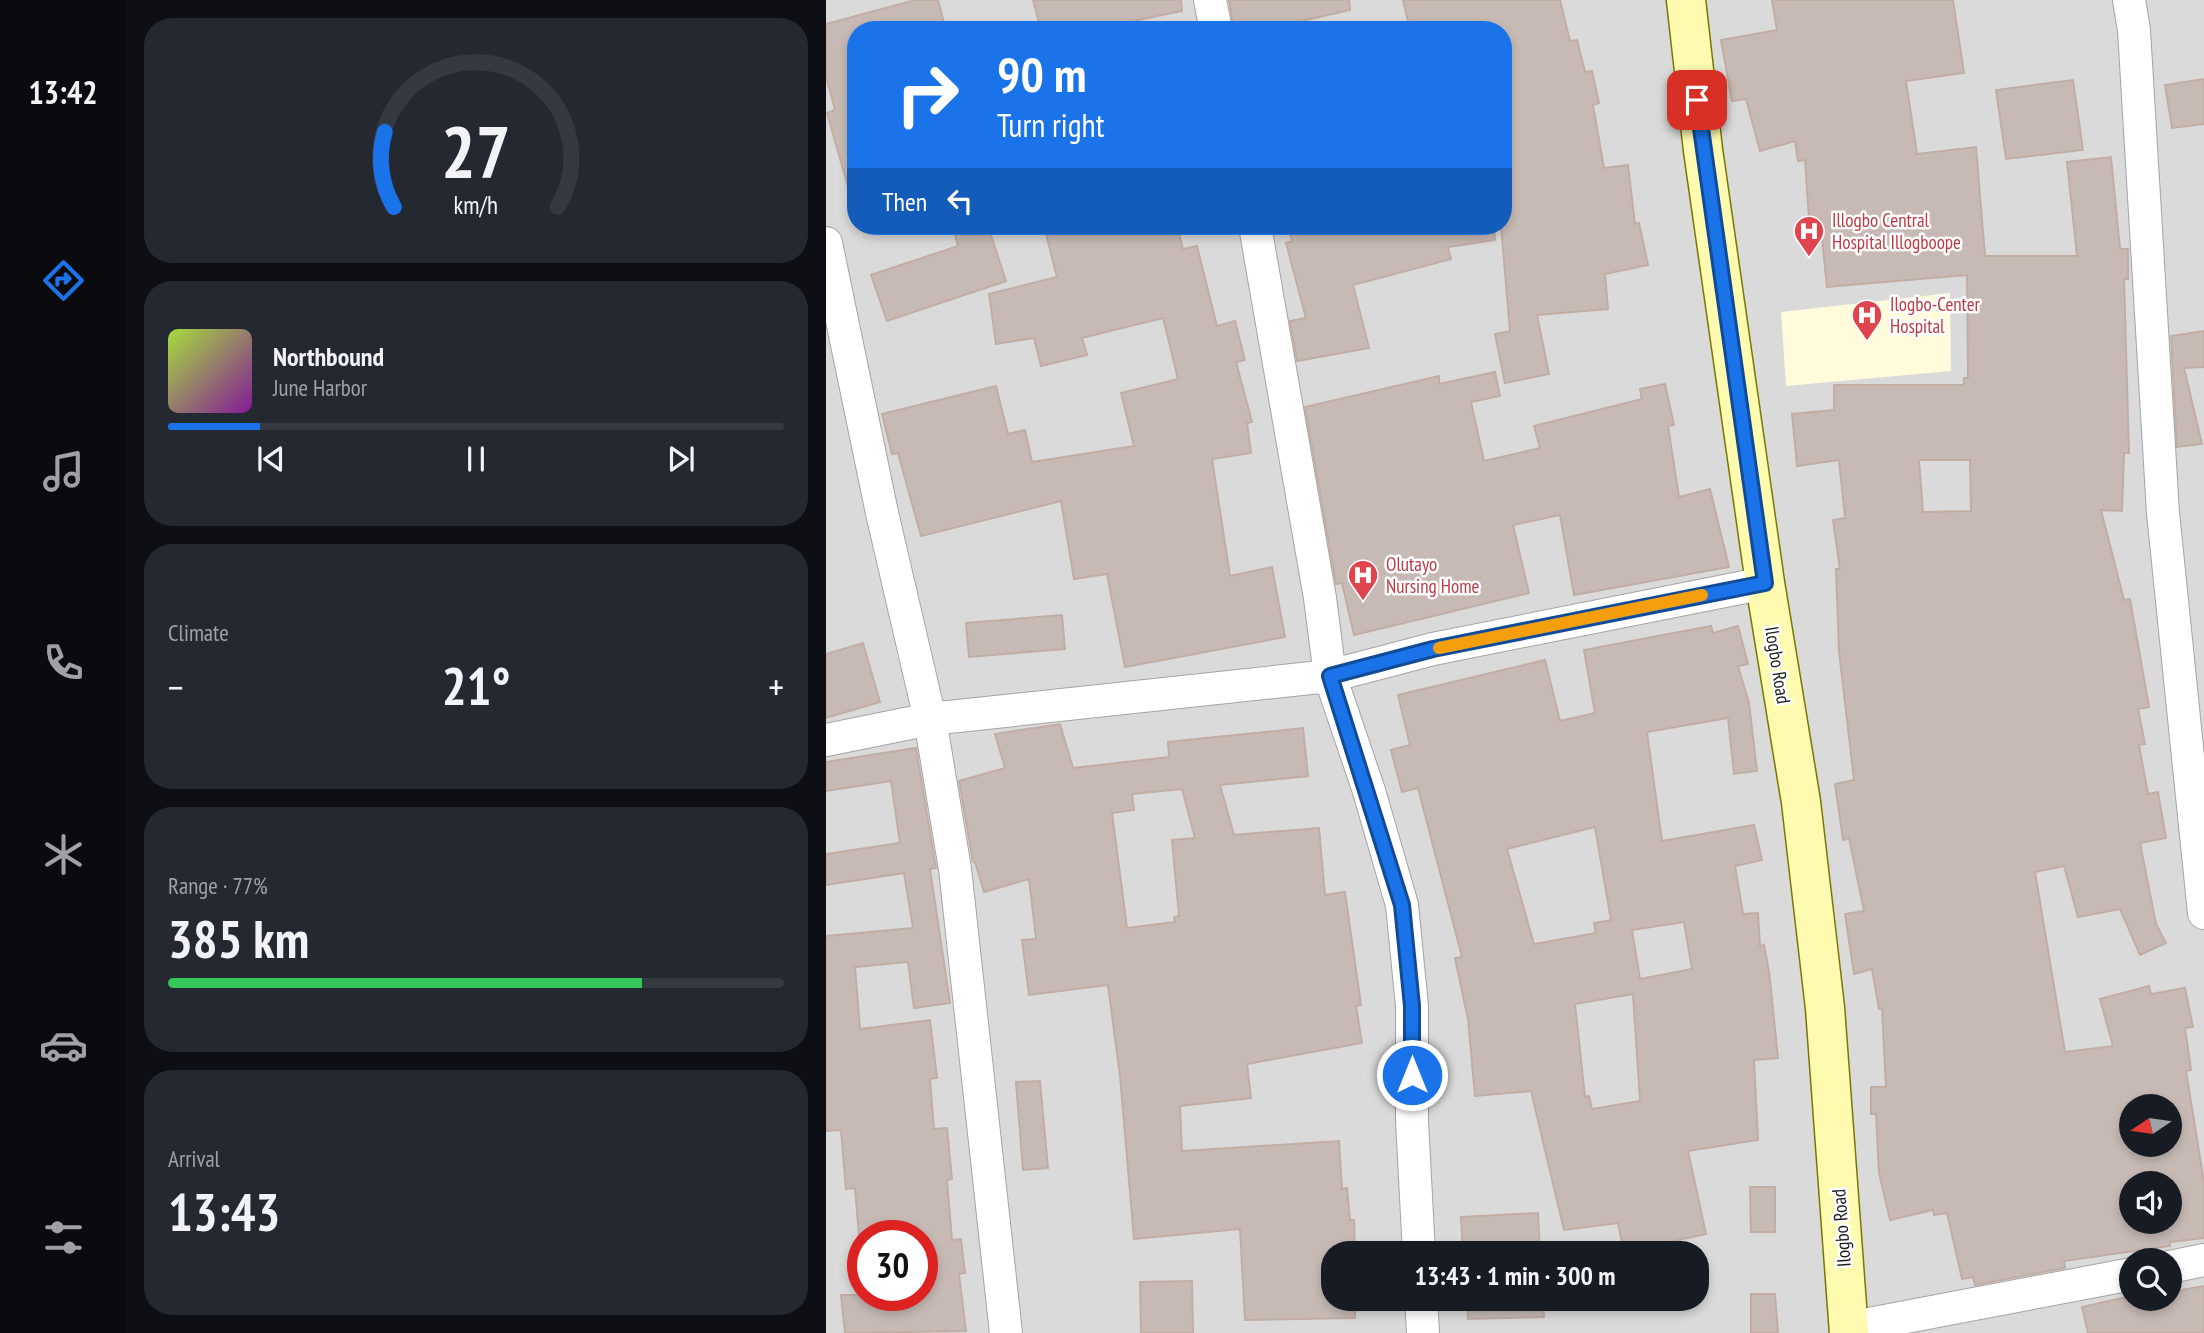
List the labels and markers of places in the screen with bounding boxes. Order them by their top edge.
pin [1667,70,1727,130]
place label: Illogbo Central Hospital Illogboope [1832,208,1961,254]
hospital icon: Illogbo Central Hospital Illogboope [1792,214,1826,258]
place label: Ilogbo-Center Hospital [1890,292,1981,338]
hospital icon: Ilogbo-Center Hospital [1850,298,1884,342]
place label: Olutayo Nursing Home [1386,552,1480,598]
hospital icon: Olutayo Nursing Home [1346,558,1380,602]

